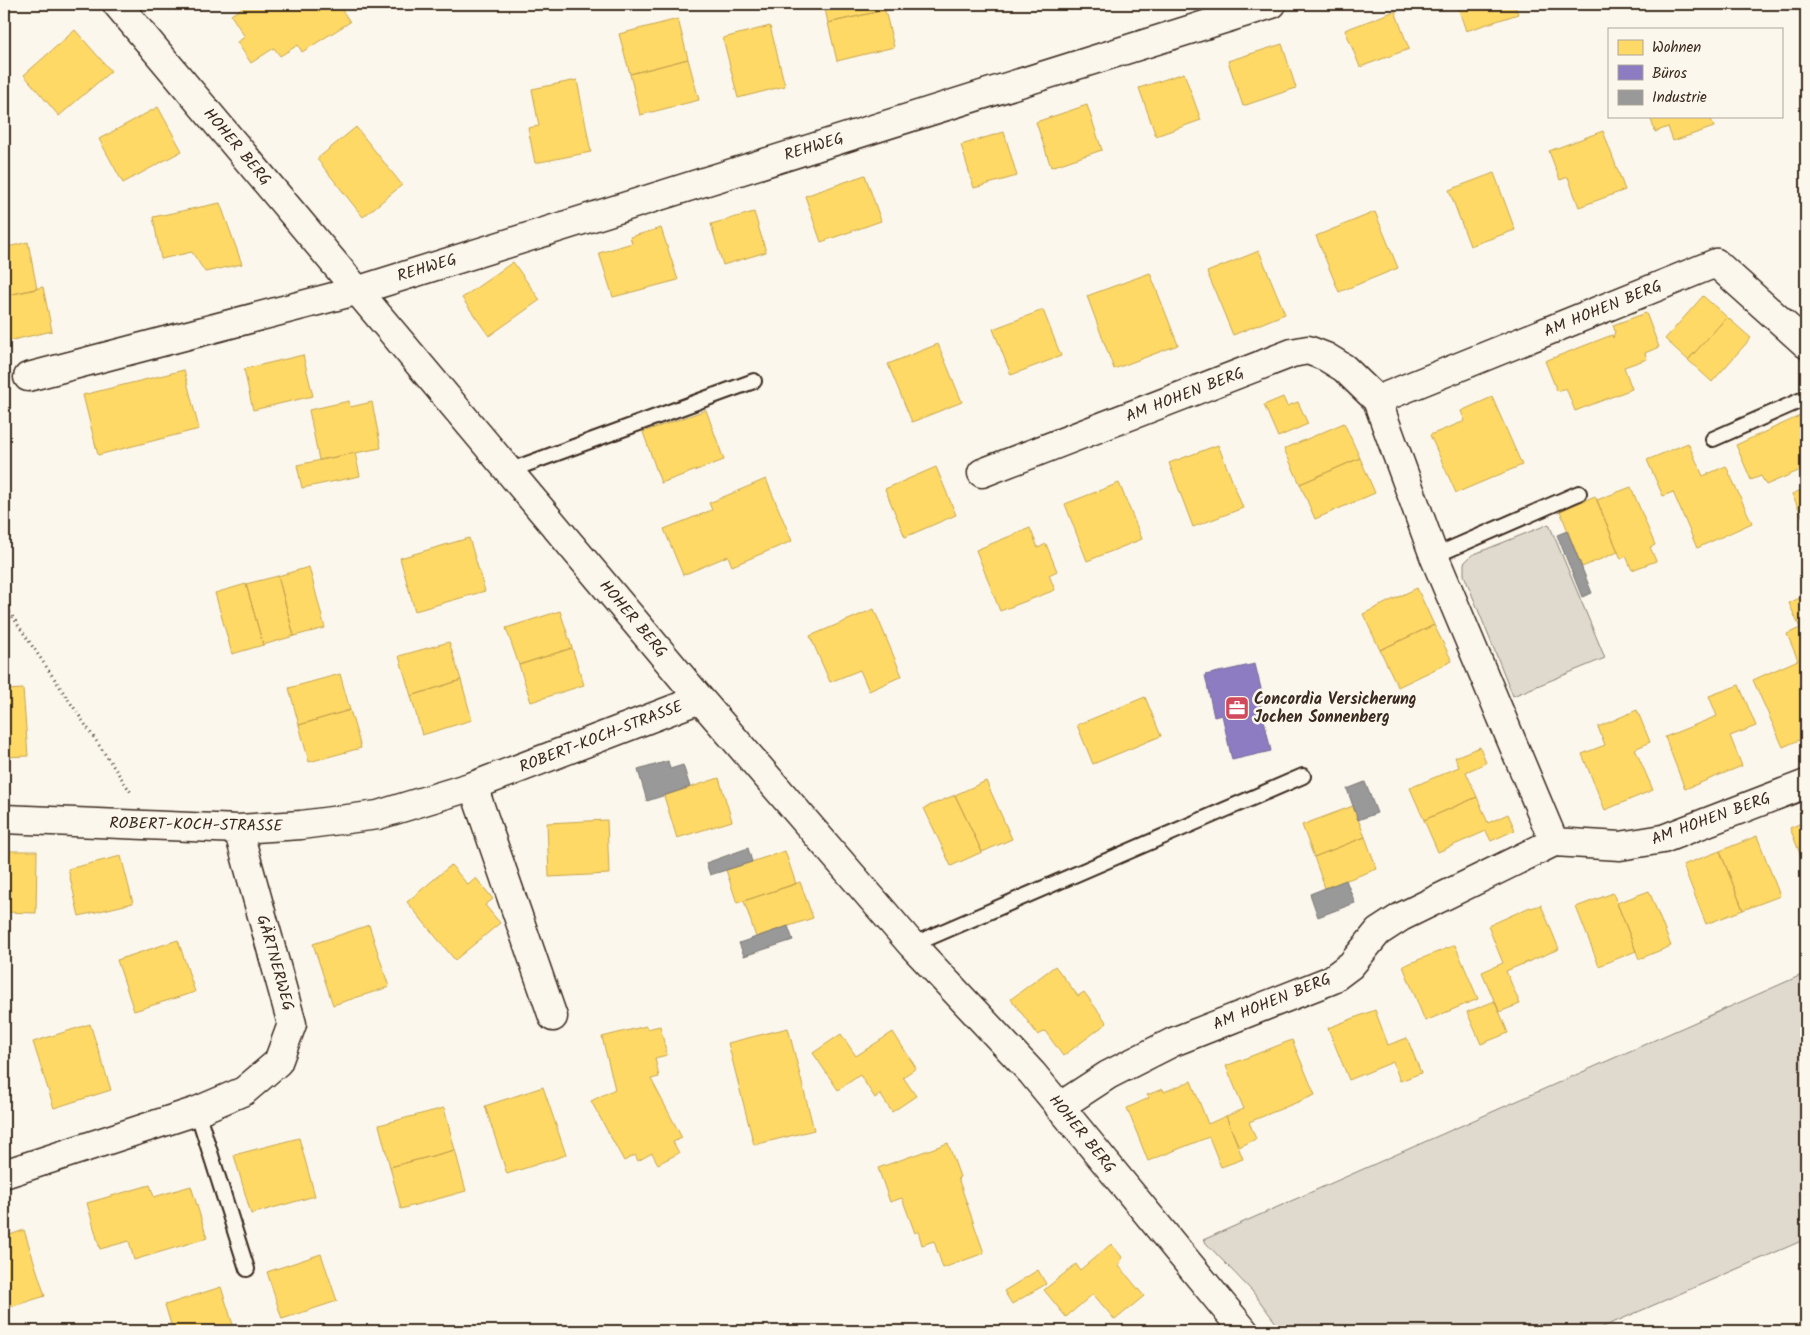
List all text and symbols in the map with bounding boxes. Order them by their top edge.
legend [1608,28,1782,118]
text: Wohnen [1652,36,1701,60]
text: Büros [1652,62,1688,86]
text: Industrie [1652,86,1707,110]
street label: HOHER BERG [197,103,277,191]
street label: REHWEG [781,126,847,168]
street label: REHWEG [394,247,460,289]
street label: AM HOHEN BERG [1540,274,1666,344]
street label: AM HOHEN BERG [1122,361,1248,429]
street label: HOHER BERG [593,575,673,663]
place label: Concordia Versicherung Jochen Sonnenberg [1254,687,1417,730]
street label: ROBERT-KOCH-STRASSE [516,694,687,780]
office icon: Concordia Versicherung Jochen Sonnenberg [1224,695,1250,721]
street label: AM HOHEN BERG [1648,786,1774,852]
street label: ROBERT-KOCH-STRASSE [109,811,284,839]
street label: GÄRTNERWEG [249,912,301,1014]
street label: AM HOHEN BERG [1209,967,1335,1037]
street label: HOHER BERG [1042,1089,1122,1179]

